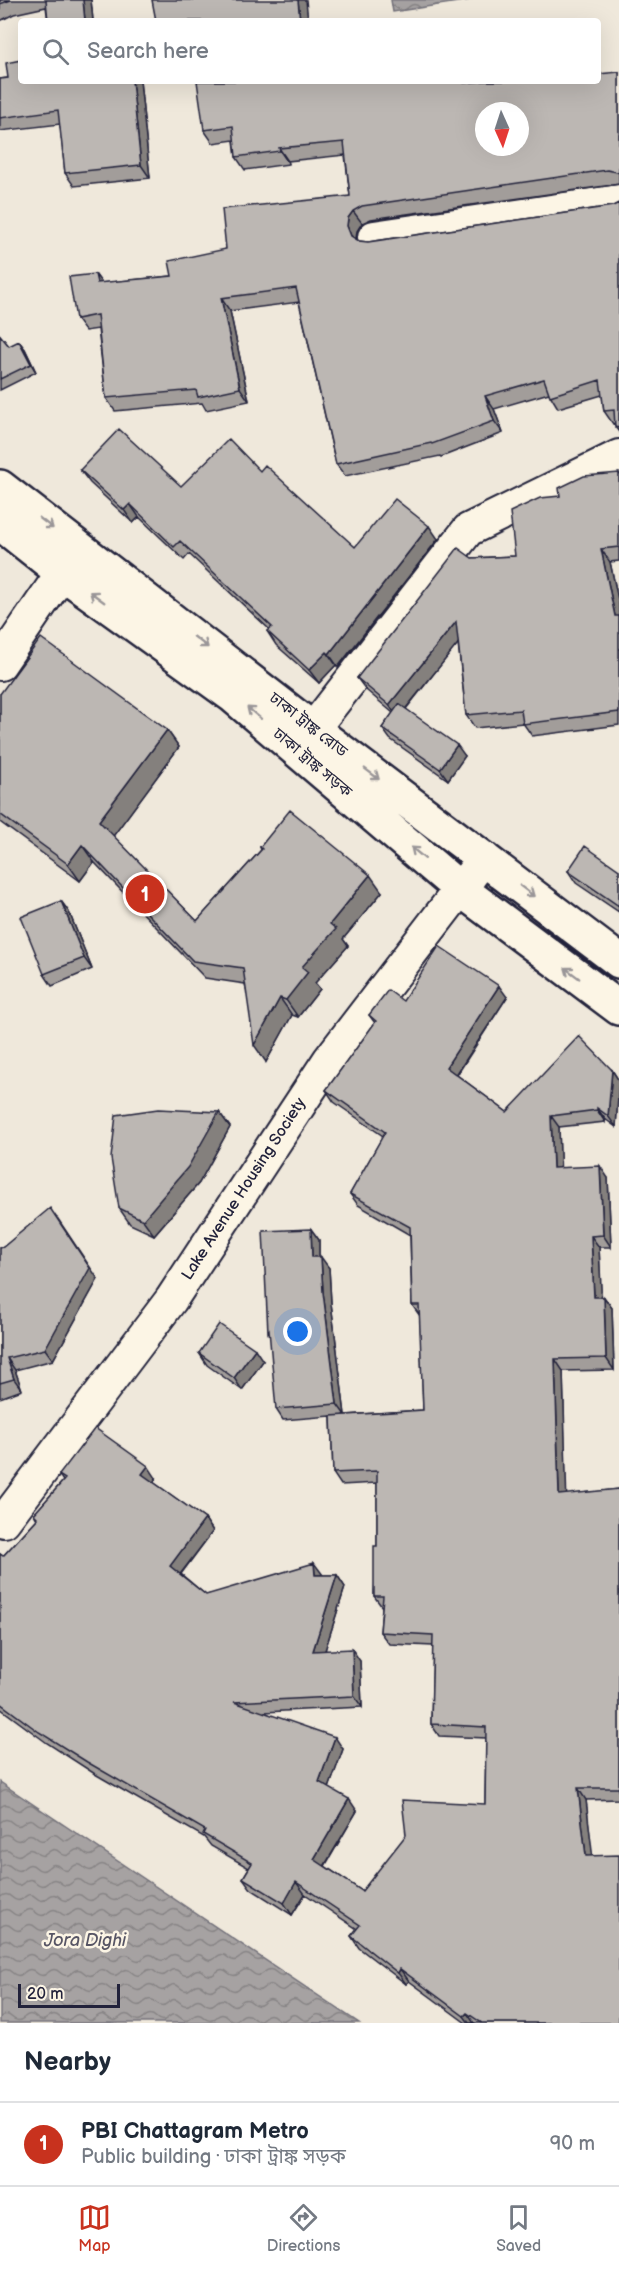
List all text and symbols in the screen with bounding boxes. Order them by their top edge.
search box [18,18,601,84]
icon: search [39,35,72,68]
text: Search here [87,38,209,65]
north arrow [475,102,529,156]
one-way arrow [38,516,54,529]
one-way arrow [89,591,105,604]
one-way arrow [192,635,208,648]
street label: ঢাকা ট্রাঙ্ক রোড [264,687,352,762]
one-way arrow [247,706,262,720]
street label: ঢাকা ট্রাঙ্ক সড়ক [268,723,357,802]
one-way arrow [363,767,379,780]
one-way arrow [411,846,426,860]
pin: 1 [126,872,164,916]
one-way arrow [519,885,535,898]
one-way arrow [565,966,581,979]
street label: Lake Avenue Housing Society [178,1094,310,1284]
your location [283,1317,312,1346]
water label: Jora Dighi [43,1930,127,1951]
scale bar [18,1981,120,2008]
text: 20 m [27,1985,63,2004]
text: Nearby [24,2047,111,2078]
text: PBI Chattagram Metro [81,2118,309,2145]
text: 1 [39,2132,48,2156]
text: 90 m [550,2132,595,2156]
text: Public building · ঢাকা ট্রাঙ্ক সড়ক [81,2145,346,2169]
tab: Map [78,2201,111,2256]
tab: Directions [267,2201,340,2256]
tab: Saved [496,2201,541,2256]

